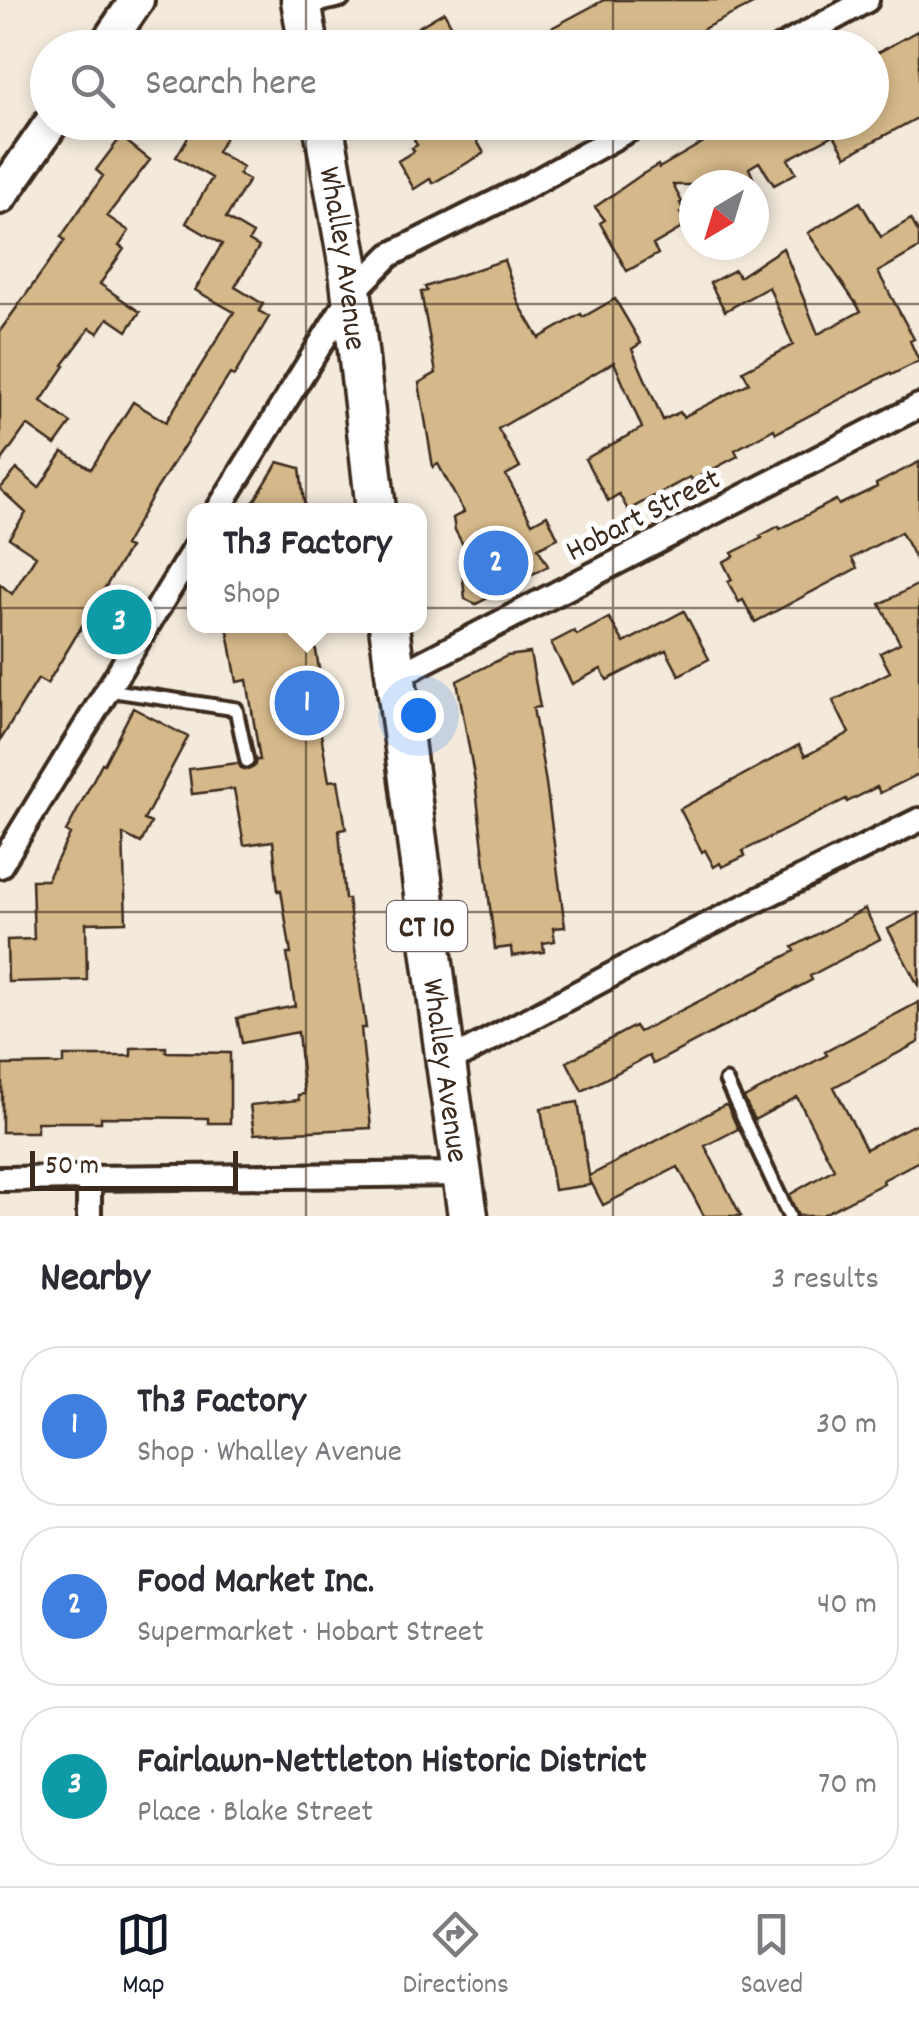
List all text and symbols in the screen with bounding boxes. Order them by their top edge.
search box [30,30,889,140]
icon: search [65,58,120,113]
text: Search here [145,58,317,113]
street label: Whalley Avenue [303,163,376,353]
north arrow [679,170,769,260]
street label: Hobart Street [559,459,730,576]
popup [187,503,427,633]
text: Th3 Factory [223,518,391,573]
pin: 2 [464,526,528,600]
text: Shop [223,573,280,619]
pin: 3 [86,584,152,660]
pin: 1 [274,666,340,740]
your location [393,690,444,741]
road number: CT 10 [387,901,467,951]
street label: Whalley Avenue [407,976,478,1166]
scale bar [30,1146,238,1190]
text: 50 m [45,1148,99,1188]
text: Nearby [40,1251,150,1311]
text: 3 results [771,1258,879,1304]
text: Th3 Factory [137,1376,306,1431]
text: 1 [71,1403,78,1449]
text: 30 m [816,1403,877,1449]
text: Shop · Whalley Avenue [137,1431,402,1477]
text: Food Market Inc. [137,1556,374,1611]
text: 2 [68,1583,81,1629]
text: 40 m [817,1583,877,1629]
text: Supermarket · Hobart Street [137,1611,484,1657]
text: Fairlawn-Nettleton Historic District [137,1736,647,1791]
text: 3 [67,1763,82,1809]
text: 70 m [818,1763,877,1809]
text: Place · Blake Street [137,1791,373,1837]
tab: Map [116,1907,171,2007]
tab: Directions [403,1907,509,2007]
tab: Saved [741,1907,803,2007]

